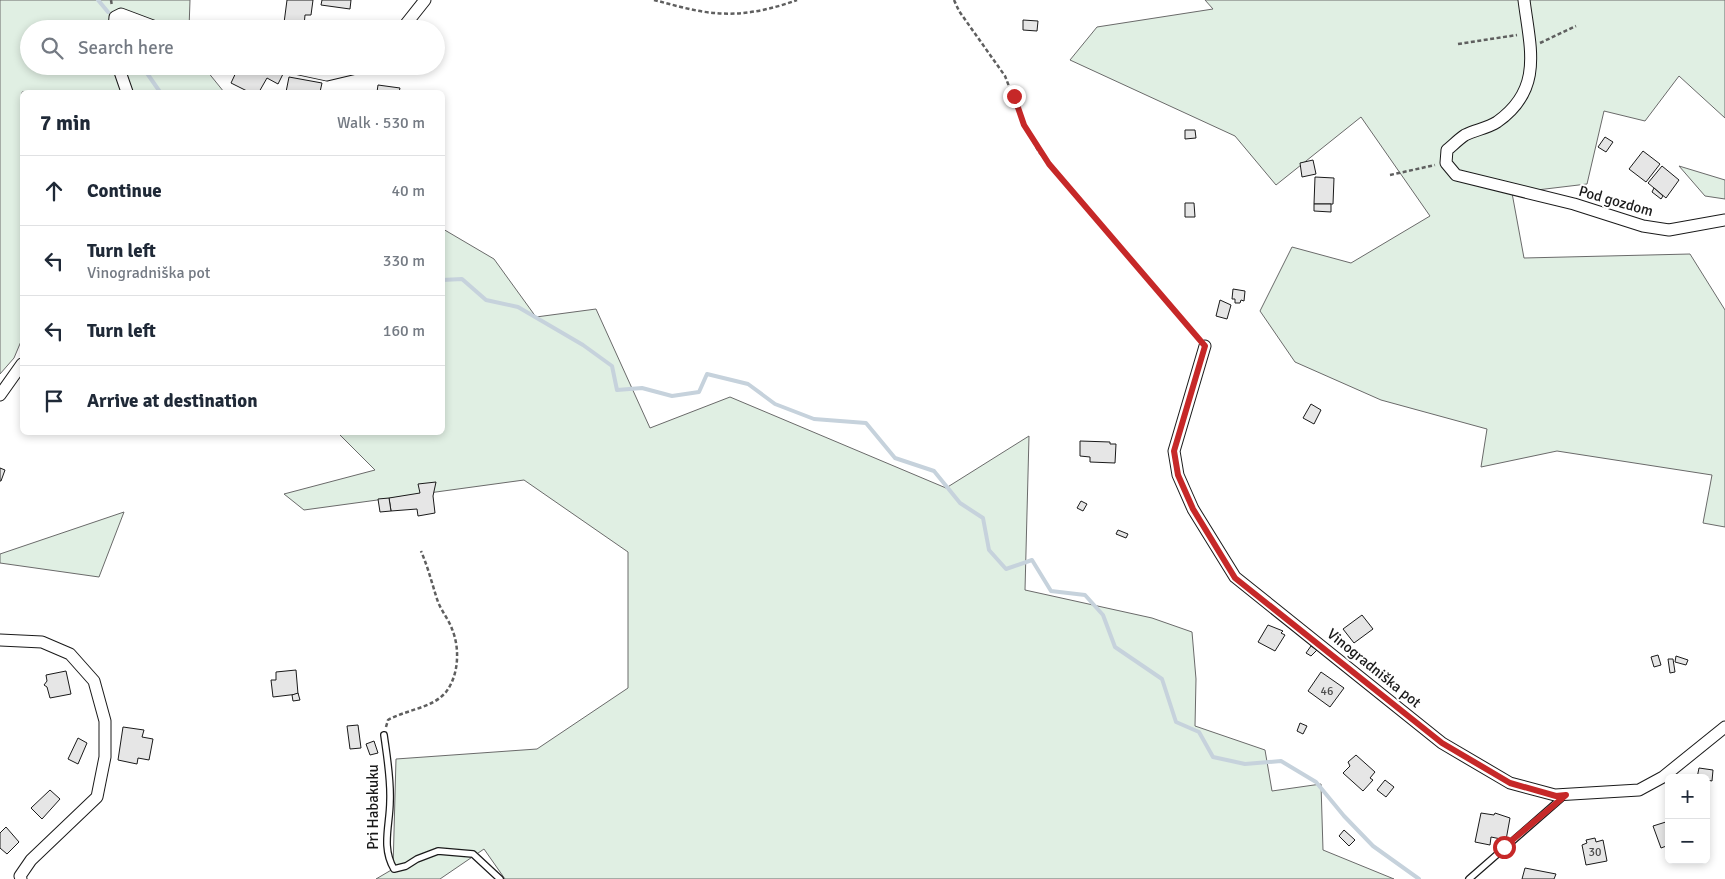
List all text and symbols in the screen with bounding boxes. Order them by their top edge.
search box [20,20,445,75]
icon: search [38,34,66,62]
text: Search here [78,36,174,60]
route end [1003,85,1026,108]
text: 7 min [40,110,91,136]
text: Walk · 530 m [337,113,425,133]
icon: ahead [40,177,68,205]
text: Continue [87,179,162,203]
text: 40 m [391,181,425,201]
street label: Pod gozdom [1577,182,1656,220]
text: Turn left [87,239,156,263]
icon: left [40,247,68,275]
text: 330 m [383,251,425,271]
text: Vinogradniška pot [87,263,210,283]
icon: left [40,317,68,345]
text: Turn left [87,319,156,343]
text: 160 m [383,321,425,341]
icon: arrive [40,387,68,415]
text: Arrive at destination [87,389,258,413]
street label: Vinogradniška pot [1323,625,1425,711]
house number: 46 [1321,684,1333,699]
street label: Pri Habakuku [364,764,382,850]
map controls [1665,774,1710,864]
button: + [1665,774,1710,819]
button: − [1665,819,1710,864]
route start [1493,836,1516,859]
house number: 30 [1589,845,1601,860]

